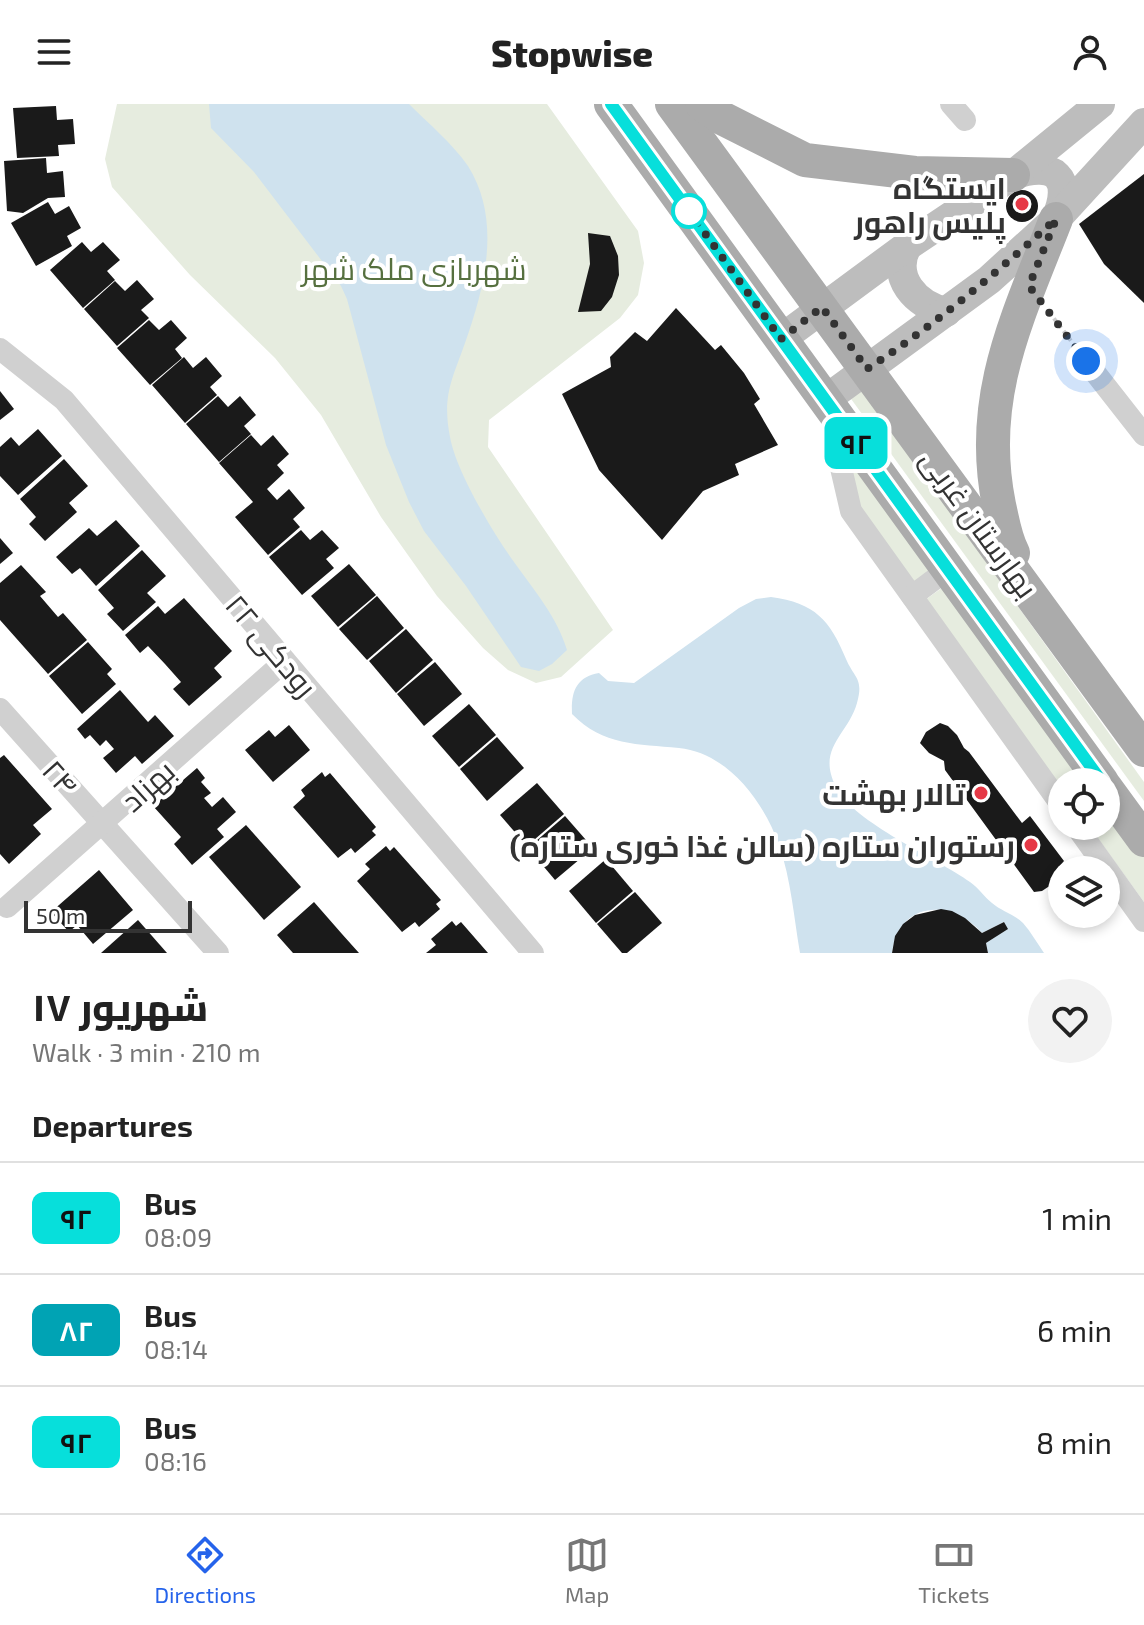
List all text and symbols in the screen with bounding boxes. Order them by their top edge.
icon: menu [32,30,76,74]
icon: person [1068,30,1112,74]
text: Stopwise [491,31,653,74]
place label: ایستگاه پلیس راهور [853,169,1006,244]
unlabelled marker [672,194,706,228]
marker: ایستگاه پلیس راهور [1013,195,1031,213]
park label: شهربازی ملک شهر [299,250,527,288]
your location [1066,341,1106,381]
line badge: ۹۲ [820,417,892,469]
text: ۹۲ [840,426,872,460]
street label: بهارستان غربی [912,442,1046,606]
street label: رودکی ۲۲ [217,587,325,705]
street label: ۲۴ [36,752,86,802]
street label: بهزاد [113,752,182,820]
map controls [1048,768,1120,928]
button: locate [1048,768,1120,840]
place label: تالار بهشت [822,775,966,813]
marker: تالار بهشت [972,784,990,802]
place label: رستوران ستاره (سالن غذا خوری ستاره) [509,827,1015,865]
marker: رستوران ستاره (سالن غذا خوری ستاره) [1022,836,1040,854]
button: layers [1048,856,1120,928]
scale bar [24,897,192,933]
text: 50 m [36,902,85,928]
button: heart [1028,979,1112,1063]
text: ۱۷ شهریور [32,983,208,1029]
text: Walk · 3 min · 210 m [32,1036,261,1067]
text: Departures [32,1107,193,1143]
text: Bus [144,1185,197,1221]
text: 1 min [1042,1200,1112,1236]
text: ۹۲ [60,1201,92,1235]
text: 08:09 [144,1221,212,1252]
text: Bus [144,1297,197,1333]
text: 6 min [1037,1312,1112,1348]
text: ۸۲ [59,1313,93,1347]
text: 08:14 [144,1333,208,1364]
text: Bus [144,1409,197,1445]
text: 8 min [1036,1424,1112,1460]
text: ۹۲ [60,1425,92,1459]
text: 08:16 [144,1445,207,1476]
tab: Directions [155,1533,256,1607]
tab: Map [565,1533,609,1607]
tab: Tickets [918,1533,989,1607]

